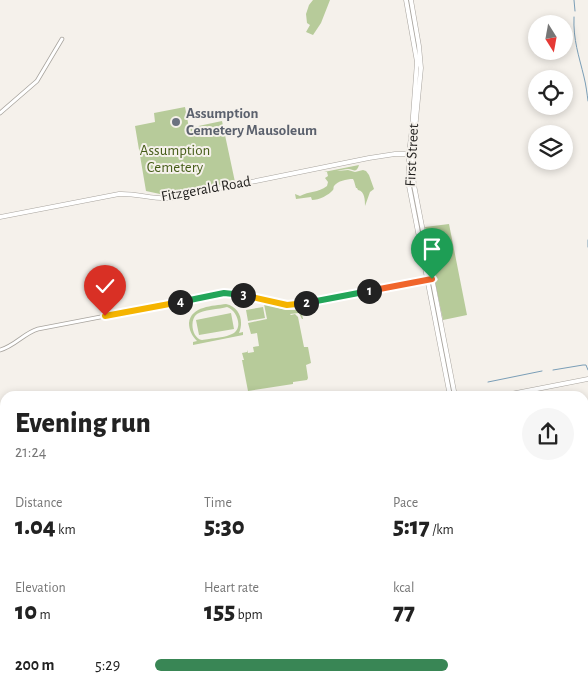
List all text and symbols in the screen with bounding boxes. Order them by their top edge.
north arrow [528,15,572,60]
map controls [528,15,573,170]
button: locate [528,70,573,115]
place label: Assumption Cemetery Mausoleum [186,106,317,138]
marker: Assumption Cemetery Mausoleum [170,116,182,128]
street label: First Street [403,123,421,187]
button: layers [528,125,573,170]
park label: Assumption Cemetery [140,143,210,175]
street label: Fitzgerald Road [160,174,252,204]
pin [411,228,453,279]
icon: arrive [418,235,446,263]
pin [84,265,126,316]
icon: check [91,272,119,300]
pin: 1 [356,278,382,304]
pin: 3 [230,282,256,308]
text: 1 [367,284,372,298]
text: 3 [240,288,247,302]
pin: 4 [168,290,192,314]
pin: 2 [294,290,318,316]
text: 4 [177,295,184,309]
text: 2 [303,296,310,310]
button: share [522,408,574,460]
text: Evening run [15,410,151,438]
text: 21:24 [15,444,46,460]
text: Distance [15,496,62,510]
text: Time [204,496,232,510]
text: Pace [393,496,418,510]
text: 1.04 [15,514,56,539]
text: 5:30 [204,514,245,539]
text: 5:17 [393,514,430,539]
text: km [56,523,76,537]
text: /km [430,523,454,537]
text: Elevation [15,581,66,595]
text: Heart rate [204,581,259,595]
text: kcal [393,581,414,595]
text: 10 [15,599,37,624]
text: 155 [204,599,235,624]
text: 77 [393,599,415,624]
text: m [37,608,51,622]
text: bpm [235,608,263,622]
text: 200 m [15,657,55,673]
text: 5:29 [95,657,120,673]

